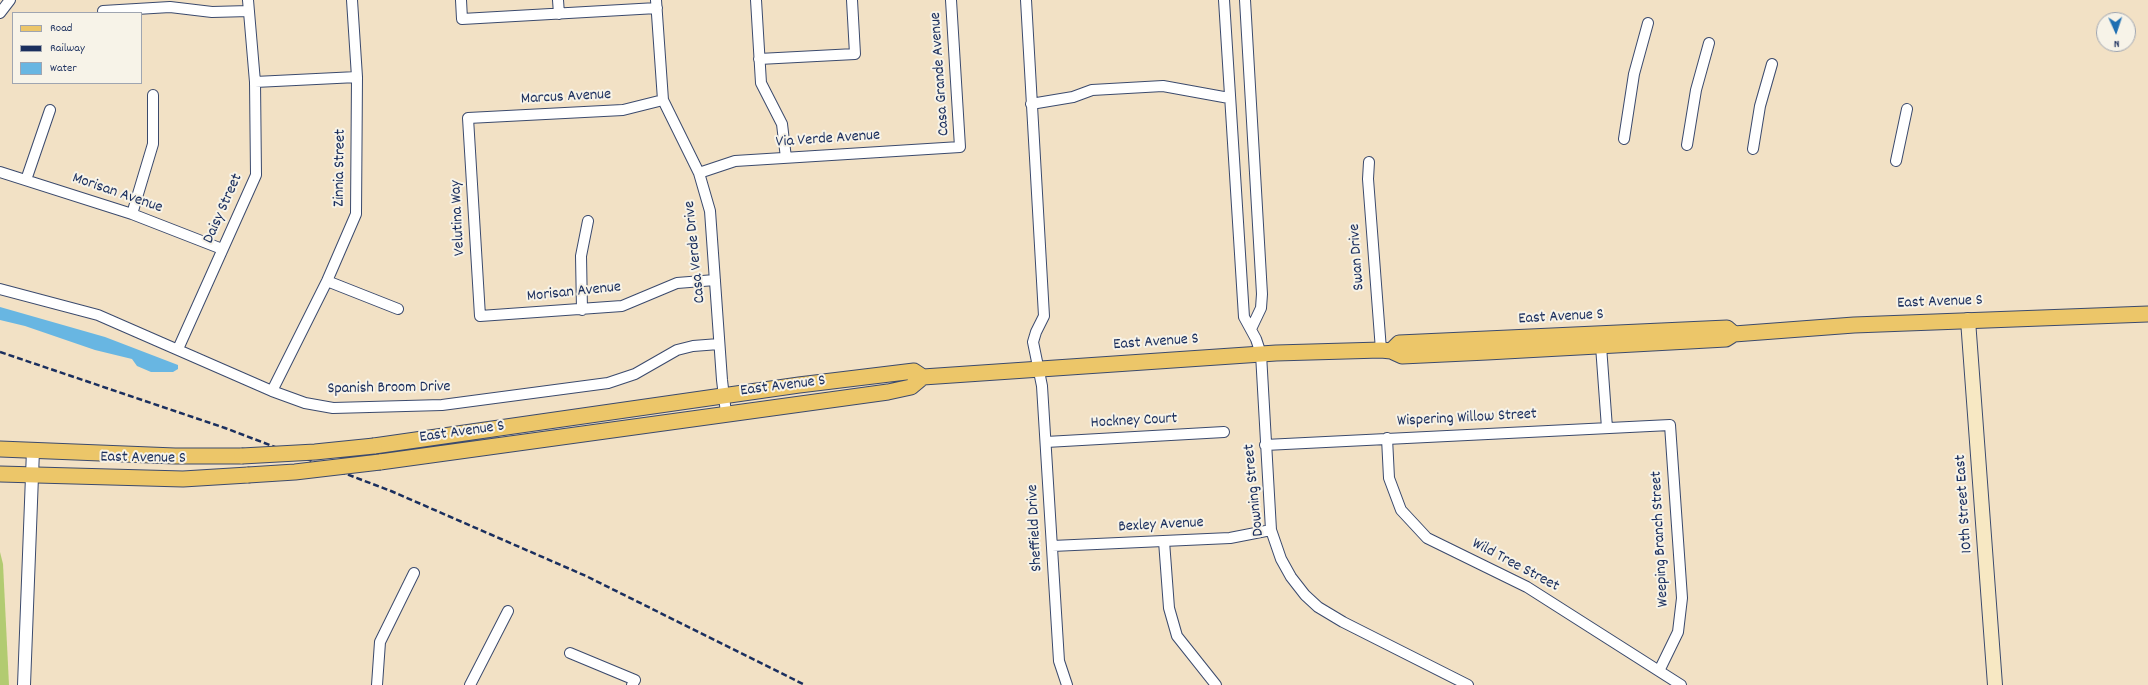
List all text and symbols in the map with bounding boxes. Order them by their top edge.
street label: Casa Grande Avenue [927,11,955,137]
legend [12,12,142,84]
north arrow [2096,12,2136,52]
text: Road [50,20,72,37]
text: N [2113,35,2120,51]
text: Railway [50,40,85,57]
text: Water [50,60,77,77]
street label: Marcus Avenue [520,86,612,110]
street label: Via Verde Avenue [775,127,881,153]
street label: Zinnia Street [331,129,351,207]
street label: Morisan Avenue [69,170,165,218]
street label: Daisy Street [200,171,248,247]
street label: Velutina Way [447,180,471,256]
street label: Casa Verde Drive [681,200,711,304]
street label: Swan Drive [1346,223,1370,291]
street label: Morisan Avenue [526,279,622,307]
street label: East Avenue S [1897,292,1983,314]
street label: East Avenue S [1518,306,1604,330]
street label: East Avenue S [1113,330,1199,356]
street label: East Avenue S [739,372,827,402]
street label: Spanish Broom Drive [327,378,451,400]
street label: Wispering Willow Street [1397,406,1537,432]
street label: Hockney Court [1090,410,1178,434]
street label: East Avenue S [418,418,506,448]
street label: Downing Street [1241,443,1269,537]
street label: East Avenue S [100,449,186,469]
street label: 10th Street East [1952,454,1978,554]
street label: Weeping Branch Street [1648,470,1674,608]
street label: Sheffield Drive [1024,484,1048,572]
street label: Bexley Avenue [1118,514,1204,538]
street label: Wild Tree Street [1468,535,1562,597]

